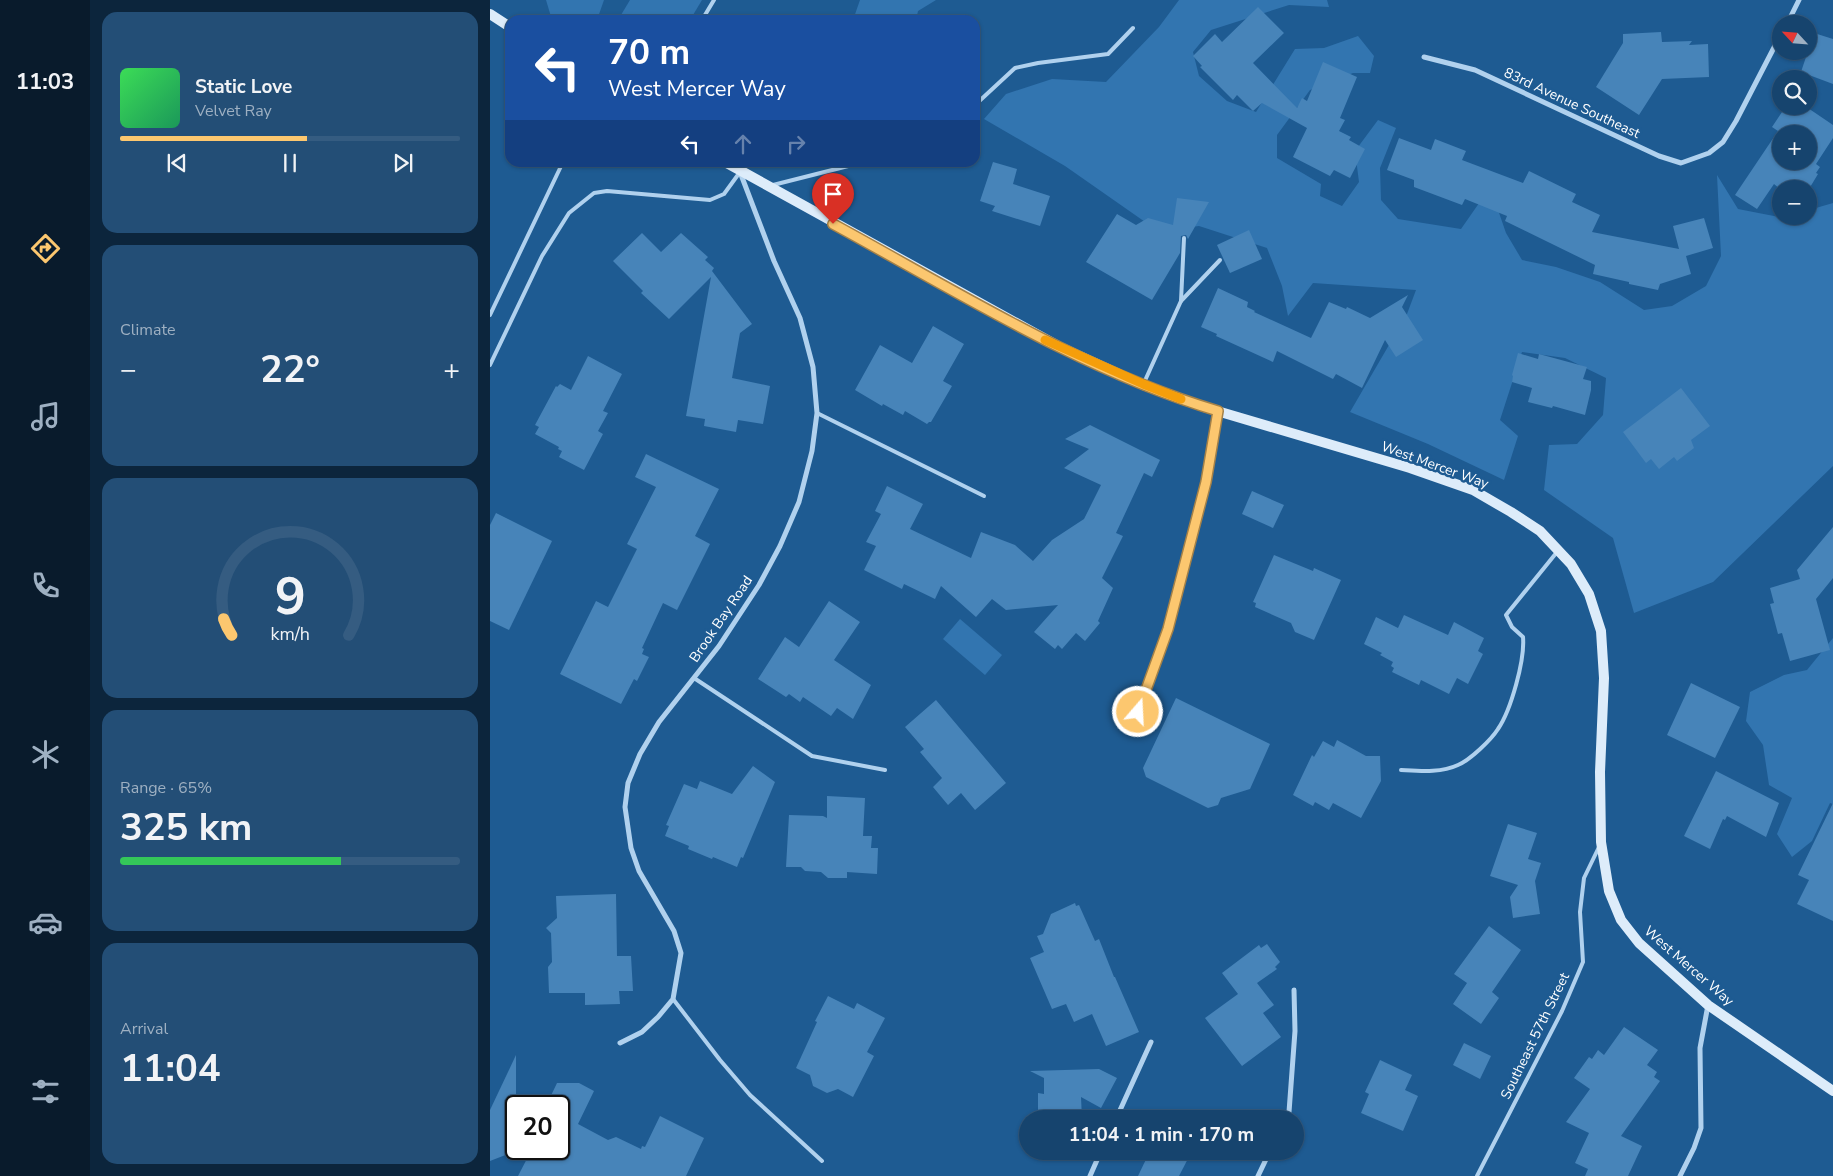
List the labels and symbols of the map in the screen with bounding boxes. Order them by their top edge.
north arrow [1772,15,1818,60]
street label: 83rd Avenue Southeast [1501,63,1643,143]
pin [812,173,854,224]
street label: West Mercer Way [1379,437,1492,494]
street label: Brook Bay Road [685,572,757,666]
position arrow [1111,685,1163,737]
street label: West Mercer Way [1640,922,1739,1011]
street label: Southeast 57th Street [1496,969,1574,1102]
speed limit sign: 20 [505,1095,570,1160]

